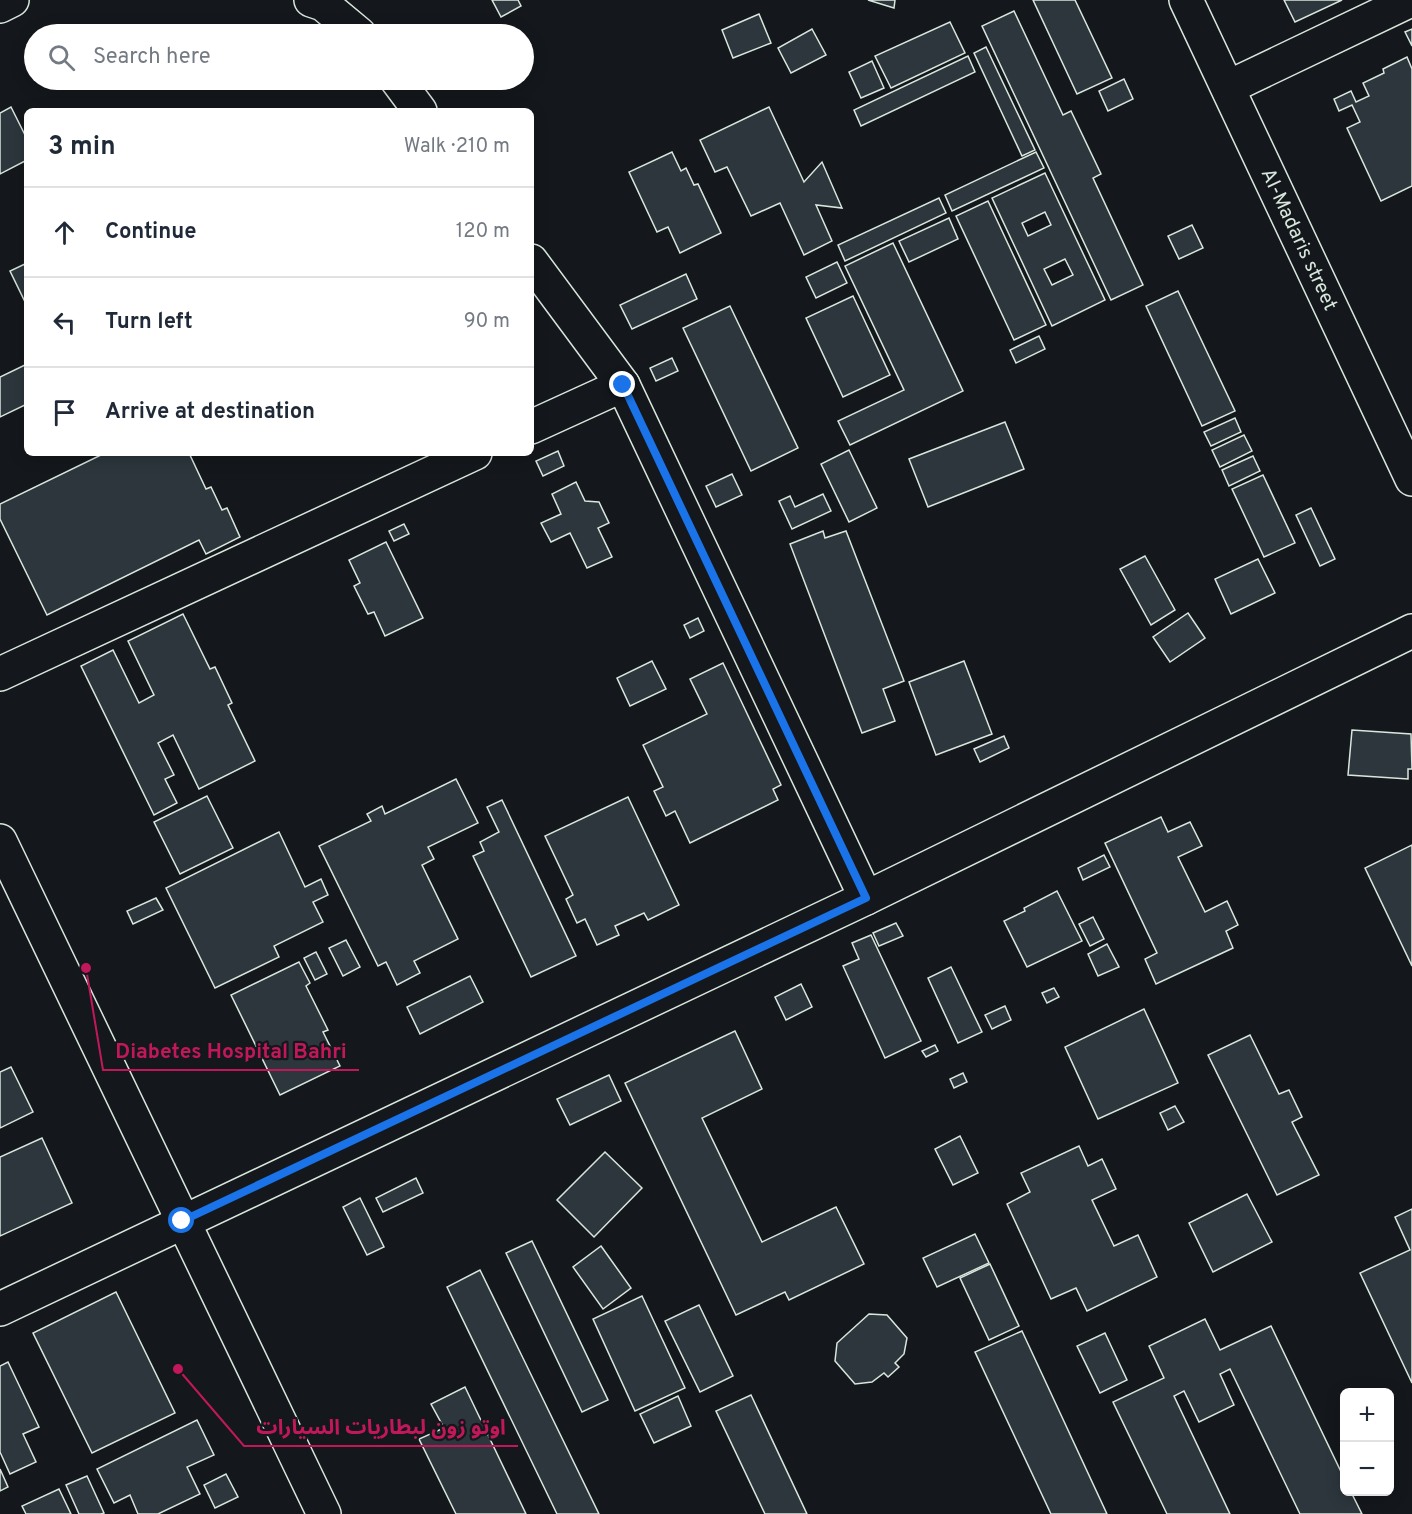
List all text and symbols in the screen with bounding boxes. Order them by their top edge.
search box [24,24,534,90]
icon: search [45,41,78,74]
text: Search here [93,44,211,71]
text: 3 min [48,131,116,164]
text: Walk · 210 m [404,134,510,160]
street label: Al-Madaris street [1254,164,1343,315]
icon: ahead [48,216,81,249]
text: Continue [105,219,196,246]
text: 120 m [456,219,510,245]
icon: left [48,306,81,339]
text: Turn left [105,309,193,336]
text: 90 m [464,309,510,335]
route end [609,371,635,397]
icon: arrive [48,396,81,429]
text: Arrive at destination [105,399,315,426]
callout: Diabetes Hospital Bahri [103,1031,359,1070]
text: Diabetes Hospital Bahri [115,1039,347,1066]
route start [168,1207,194,1233]
map controls [1340,1388,1394,1496]
button: + [1340,1388,1394,1442]
callout: اوتو زون لبطاريات السيارات [244,1407,518,1446]
text: اوتو زون لبطاريات السيارات [256,1415,506,1442]
button: − [1340,1442,1394,1496]

